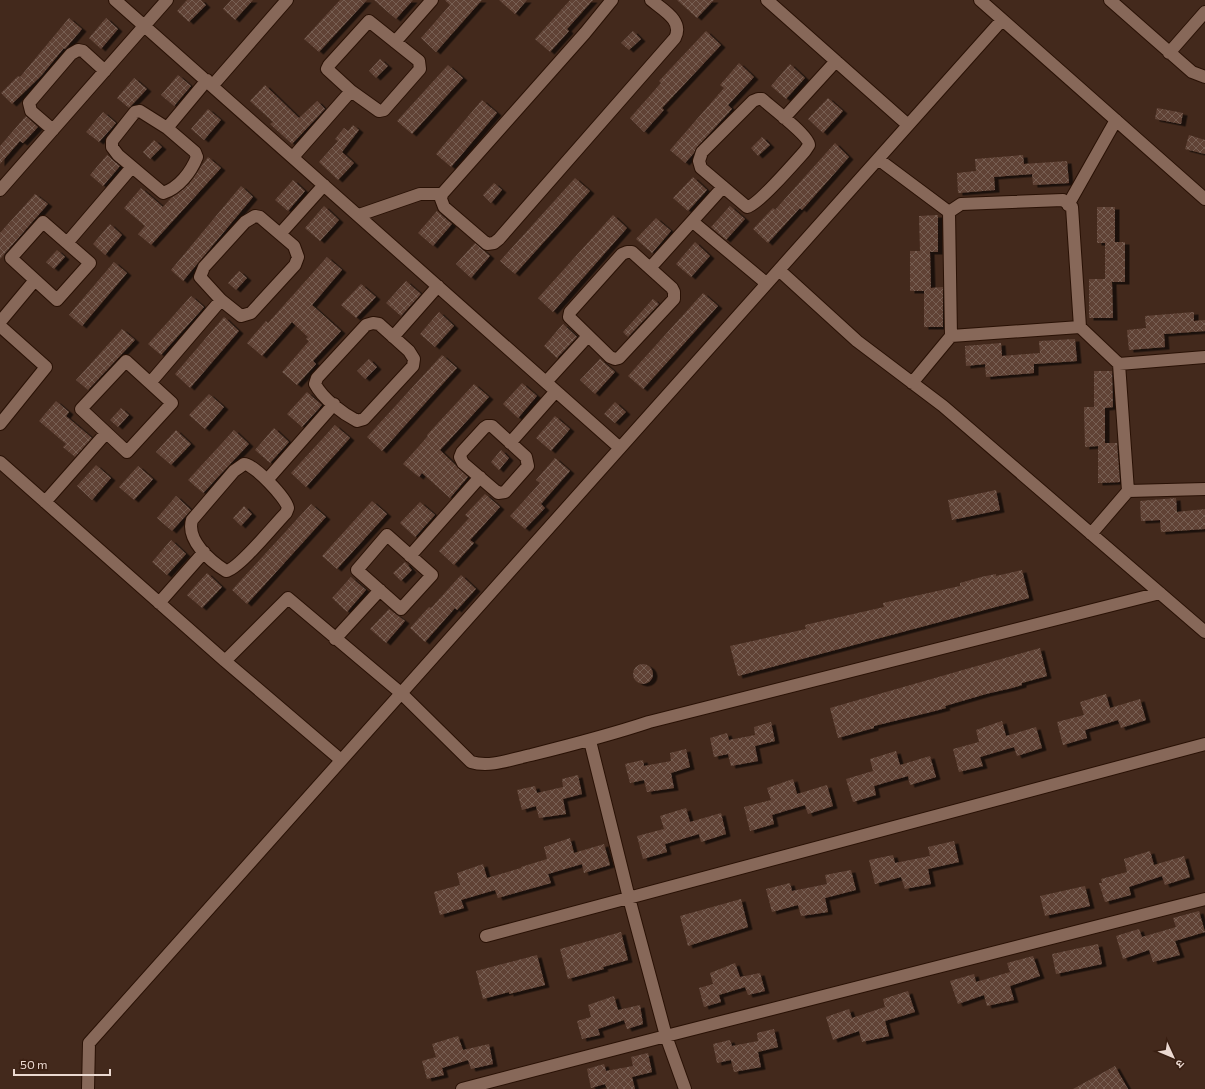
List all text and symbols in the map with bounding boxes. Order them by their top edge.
north arrow [1153,1037,1193,1077]
scale bar [14,1051,110,1077]
text: 50 m [20,1057,48,1071]
text: उ [1173,1057,1187,1072]

